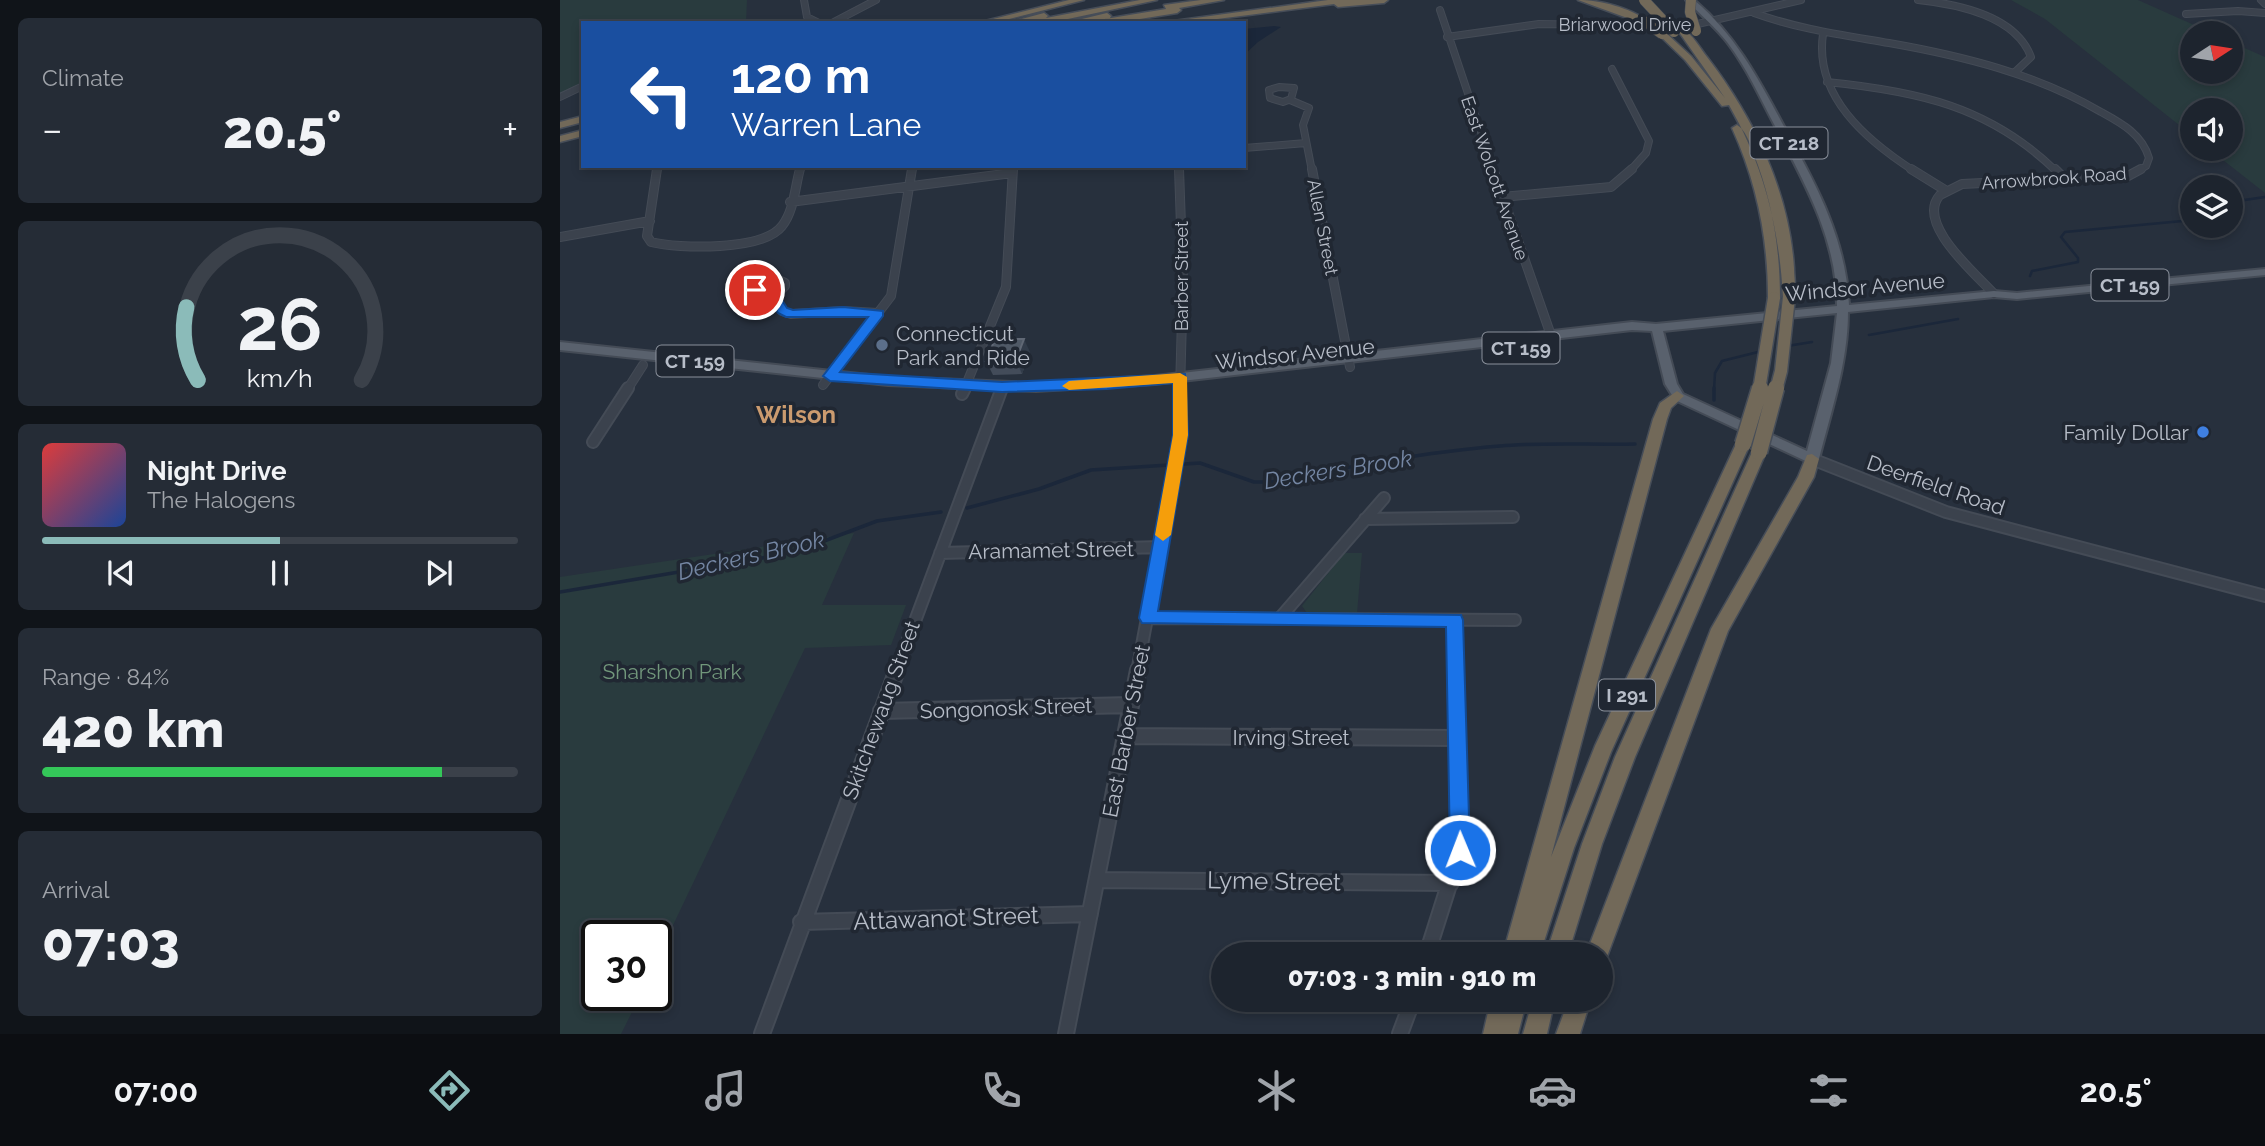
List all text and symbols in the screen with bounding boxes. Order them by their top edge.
street label: Briarwood Drive [1559,14,1692,35]
north arrow [2180,21,2244,84]
map controls [2180,21,2243,238]
text: 120 m [731,47,870,104]
icon: left [616,49,707,140]
text: Climate [42,64,124,91]
street label: East Wolcott Avenue [1457,93,1533,263]
button: sound [2180,98,2243,161]
text: 20.5° [223,99,342,160]
text: Warren Lane [731,106,921,143]
text: − [42,107,62,152]
text: + [502,107,518,152]
road number: CT 218 [1750,127,1828,158]
street label: Arrowbrook Road [1981,162,2127,194]
button: layers [2180,175,2243,238]
street label: Allen Street [1303,177,1343,277]
street label: Barber Street [1171,221,1192,331]
pin [725,260,785,320]
street label: Windsor Avenue [1784,268,1946,306]
road number: CT 159 [2092,270,2168,300]
icon: arrive [736,271,774,309]
text: 26 [237,282,323,367]
place label: Connecticut Park and Ride [896,321,1030,370]
road number: CT 159 [1482,332,1560,364]
street label: Windsor Avenue [1214,333,1376,375]
marker: Connecticut Park and Ride [874,337,890,353]
road number: CT 159 [656,346,734,376]
text: km/h [247,363,313,393]
district label: Wilson [756,400,836,429]
place label: Family Dollar [2063,420,2190,445]
marker: Family Dollar [2195,424,2211,440]
water label: Deckers Brook [1262,444,1414,494]
street label: Deerfield Road [1864,450,2008,520]
text: Night Drive [147,456,286,486]
text: The Halogens [147,486,295,513]
water label: Deckers Brook [675,525,827,585]
street label: Aramamet Street [968,536,1134,564]
icon: previous [102,554,140,592]
icon: pause [261,554,299,592]
icon: next [420,554,458,592]
street label: Skitchewaug Street [837,617,925,803]
street label: East Barber Street [1097,643,1155,819]
park label: Sharshon Park [602,659,742,684]
text: Range · 84% [42,663,169,690]
road number: I 291 [1599,680,1655,710]
street label: Songonosk Street [919,692,1093,724]
text: 420 km [42,698,224,759]
street label: Irving Street [1232,725,1350,750]
position arrow [1423,813,1497,887]
street label: Lyme Street [1207,865,1341,897]
text: Arrival [42,876,109,903]
street label: Attawanot Street [853,900,1039,936]
text: 07:03 [42,911,180,972]
speed limit sign: 30 [581,920,672,1011]
text: 07:03 · 3 min · 910 m [1288,962,1536,992]
icon: directions [425,1066,474,1115]
icon: music [701,1066,750,1115]
icon: phone [977,1066,1026,1115]
icon: climate [1252,1066,1301,1115]
icon: car [1528,1066,1577,1115]
icon: filters [1804,1066,1853,1115]
text: 07:00 [113,1072,198,1109]
text: 20.5° [2080,1072,2152,1109]

